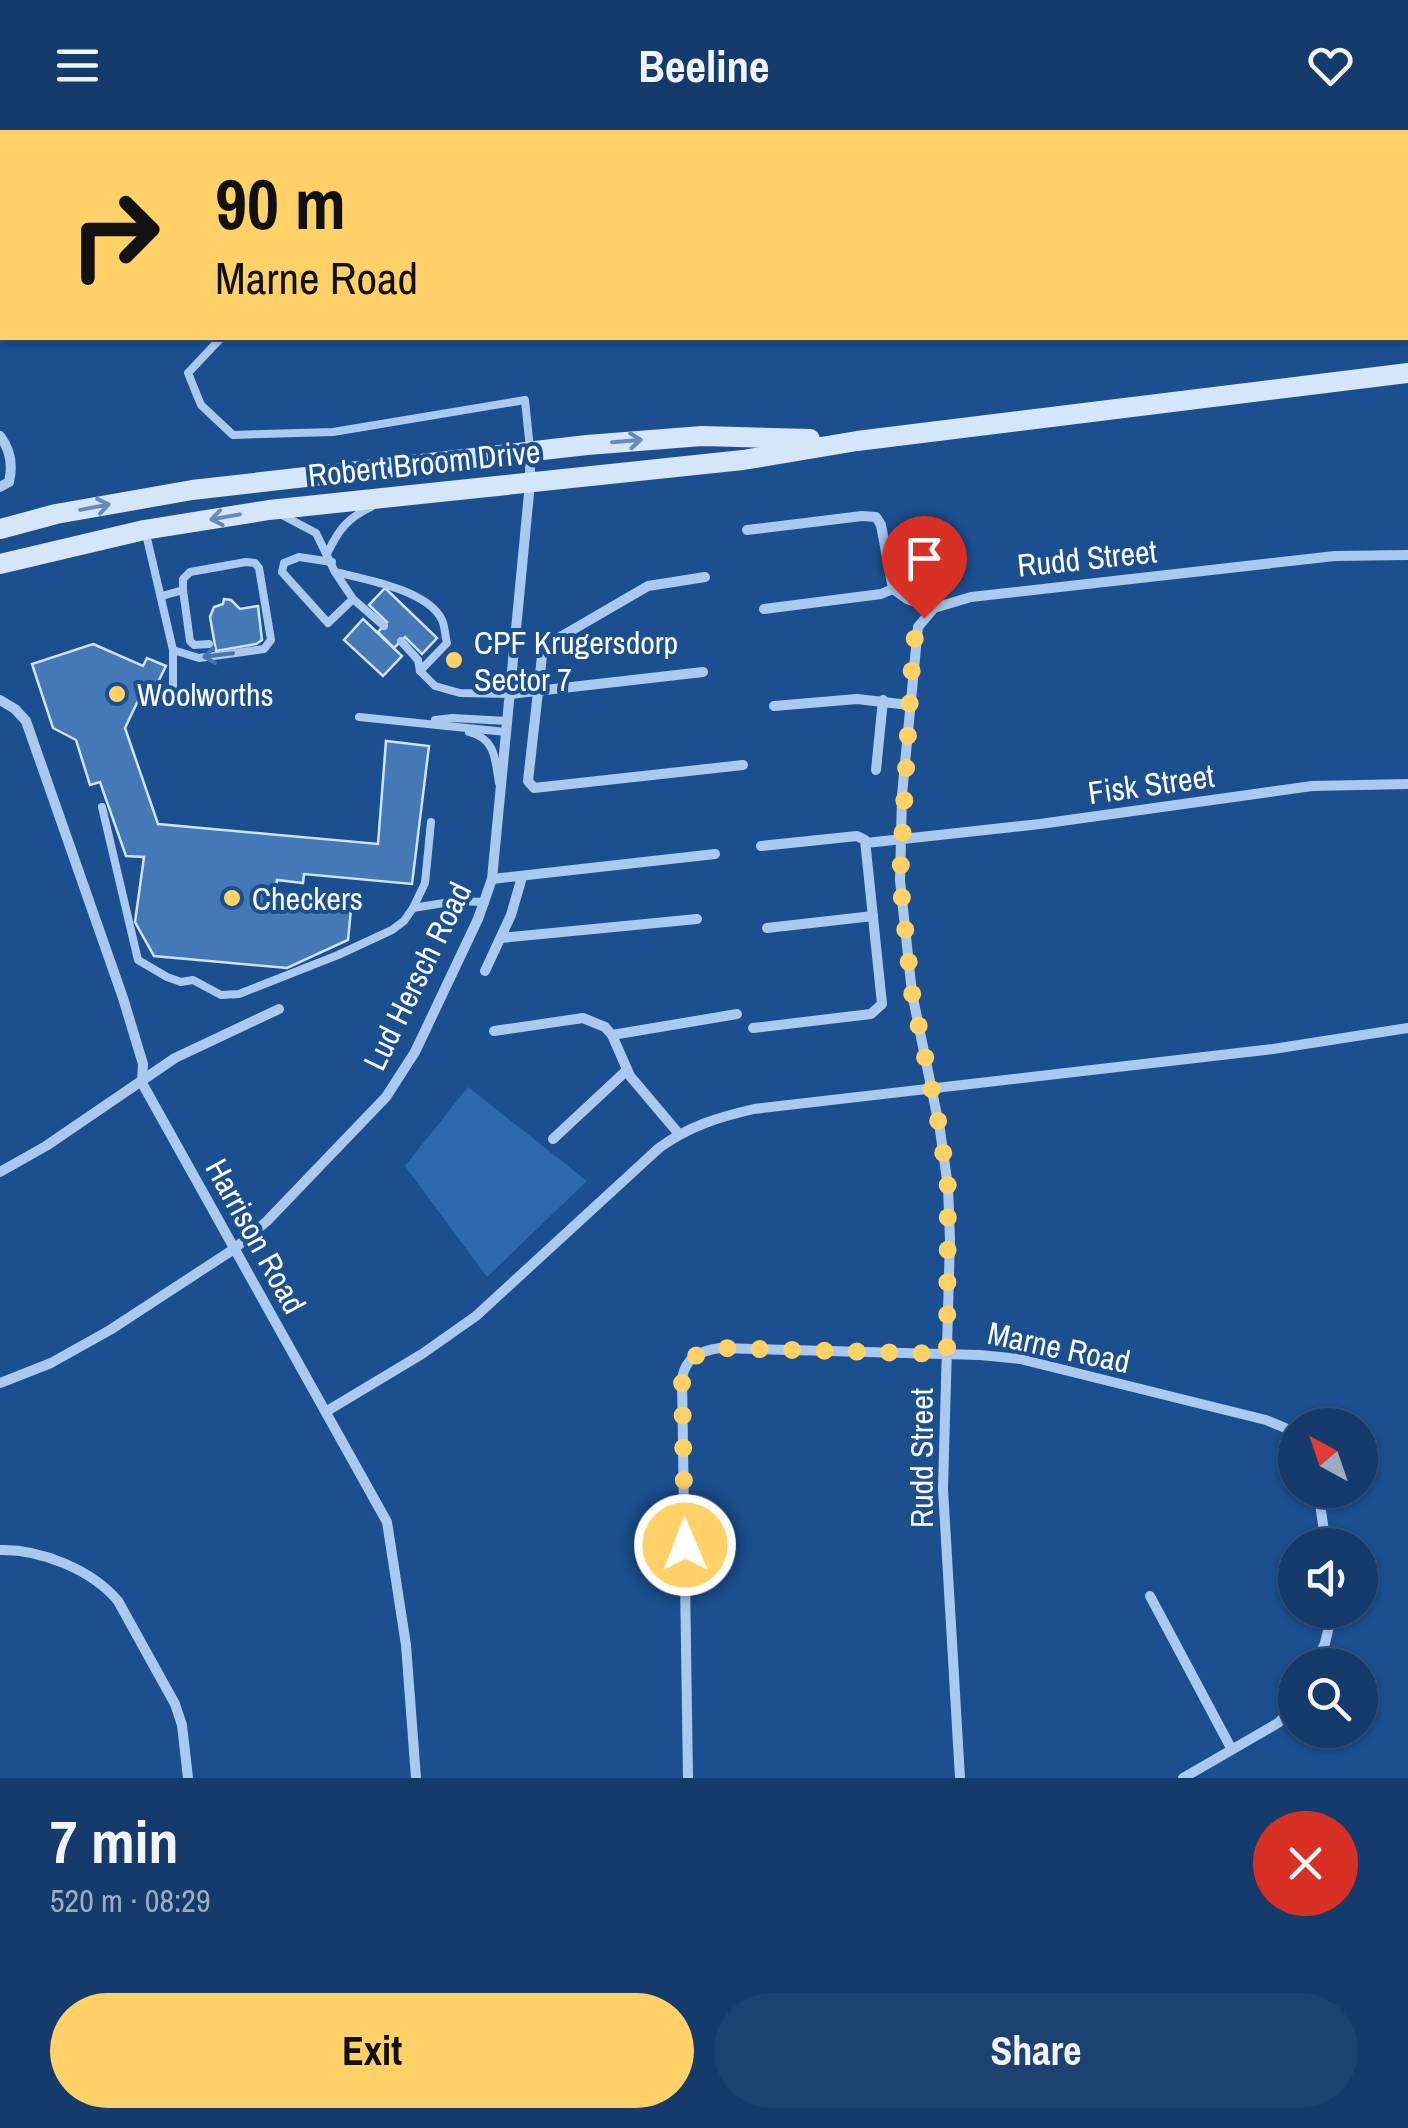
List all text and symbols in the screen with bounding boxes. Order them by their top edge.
text: Beeline [638,35,770,96]
icon: menu [50,38,105,93]
icon: heart [1303,38,1358,93]
text: 90 m [215,157,346,251]
icon: right [50,170,180,300]
text: Marne Road [215,247,418,308]
street label: Robert Broom Drive [306,429,542,497]
one-way arrow [610,431,642,450]
one-way arrow [78,496,110,515]
one-way arrow [209,508,242,527]
pin [882,516,967,619]
street label: Rudd Street [1015,529,1159,587]
icon: arrive [897,531,952,586]
place label: CPF Krugersdorp Sector 7 [474,621,678,701]
one-way arrow [203,646,235,665]
marker: CPF Krugersdorp Sector 7 [443,649,465,671]
place label: Woolworths [137,673,274,716]
marker: Woolworths [106,683,128,705]
street label: Fisk Street [1085,754,1217,814]
street label: Lud Hersch Road [353,875,481,1077]
place label: Checkers [252,877,363,920]
marker: Checkers [221,887,243,909]
street label: Harrison Road [196,1151,316,1321]
street label: Marne Road [984,1311,1134,1383]
street label: Rudd Street [900,1388,943,1528]
north arrow [1278,1408,1378,1508]
map controls [1278,1408,1378,1748]
position arrow [633,1493,737,1597]
button: sound [1278,1528,1378,1628]
button: search [1278,1648,1378,1748]
text: 7 min [50,1801,179,1882]
button: close [1253,1811,1358,1916]
text: 520 m · 08:29 [50,1879,210,1922]
button: Exit [50,1993,694,2108]
button: Share [714,1993,1358,2108]

